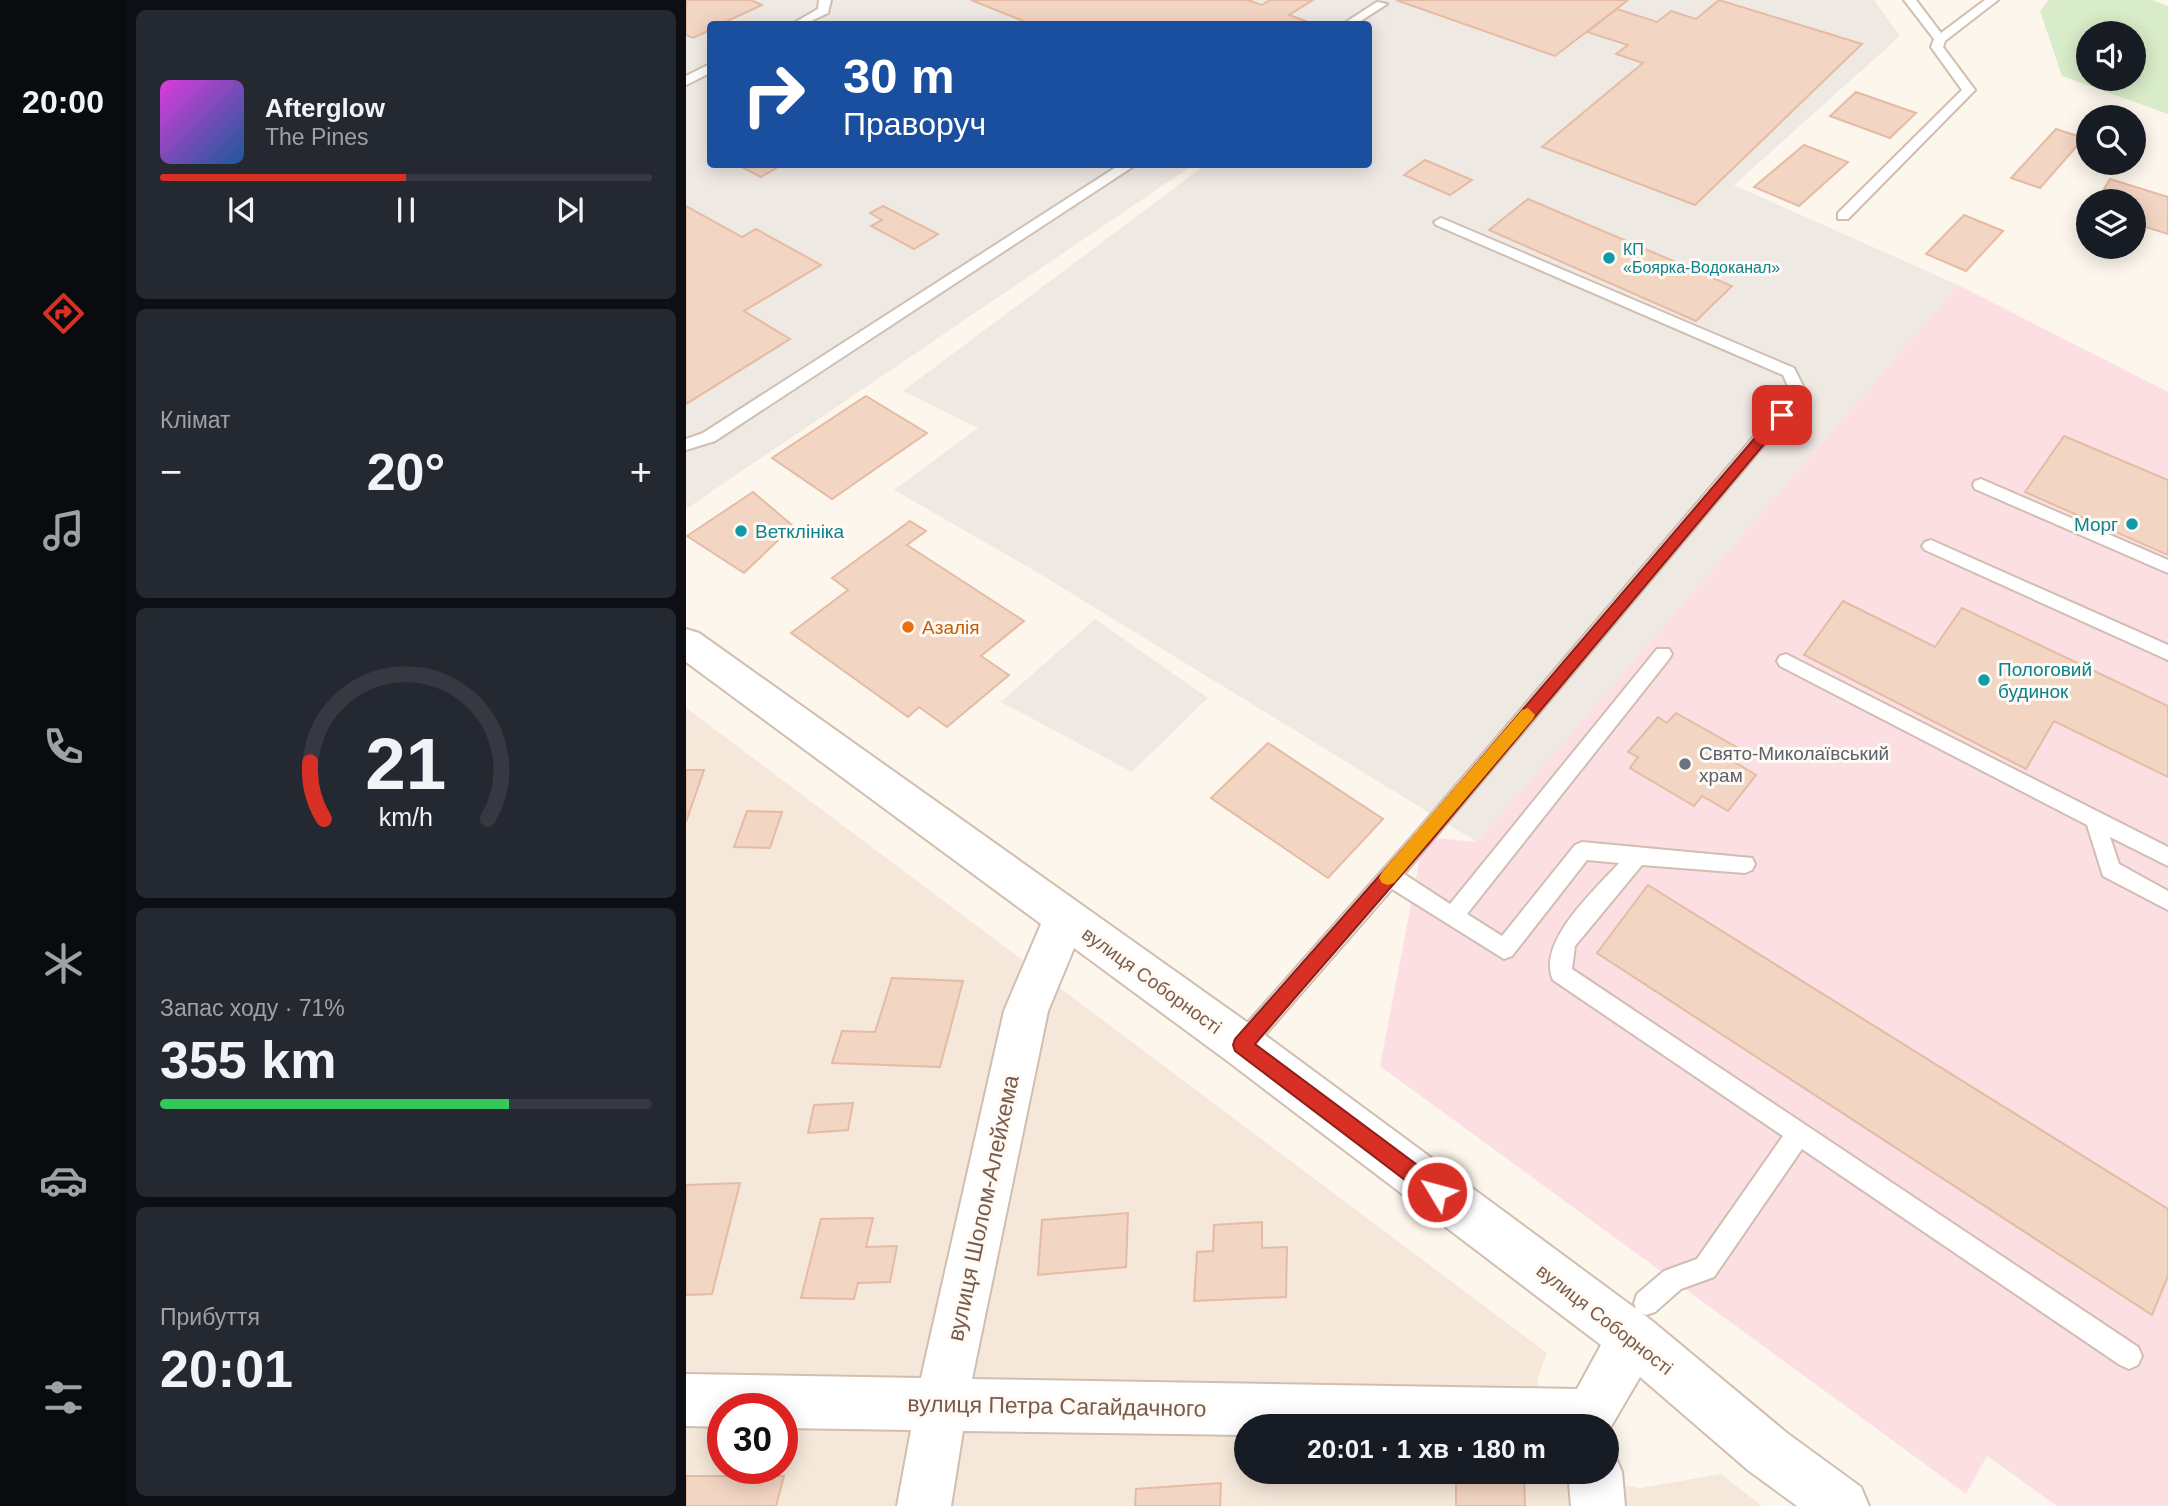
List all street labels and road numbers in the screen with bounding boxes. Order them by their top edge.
street label: вулиця Соборності [1078,923,1225,1038]
street label: вулиця Шолом-Алейхема [942,1072,1024,1343]
street label: вулиця Соборності [1533,1260,1677,1379]
street label: вулиця Петра Сагайдачного [907,1390,1207,1422]

